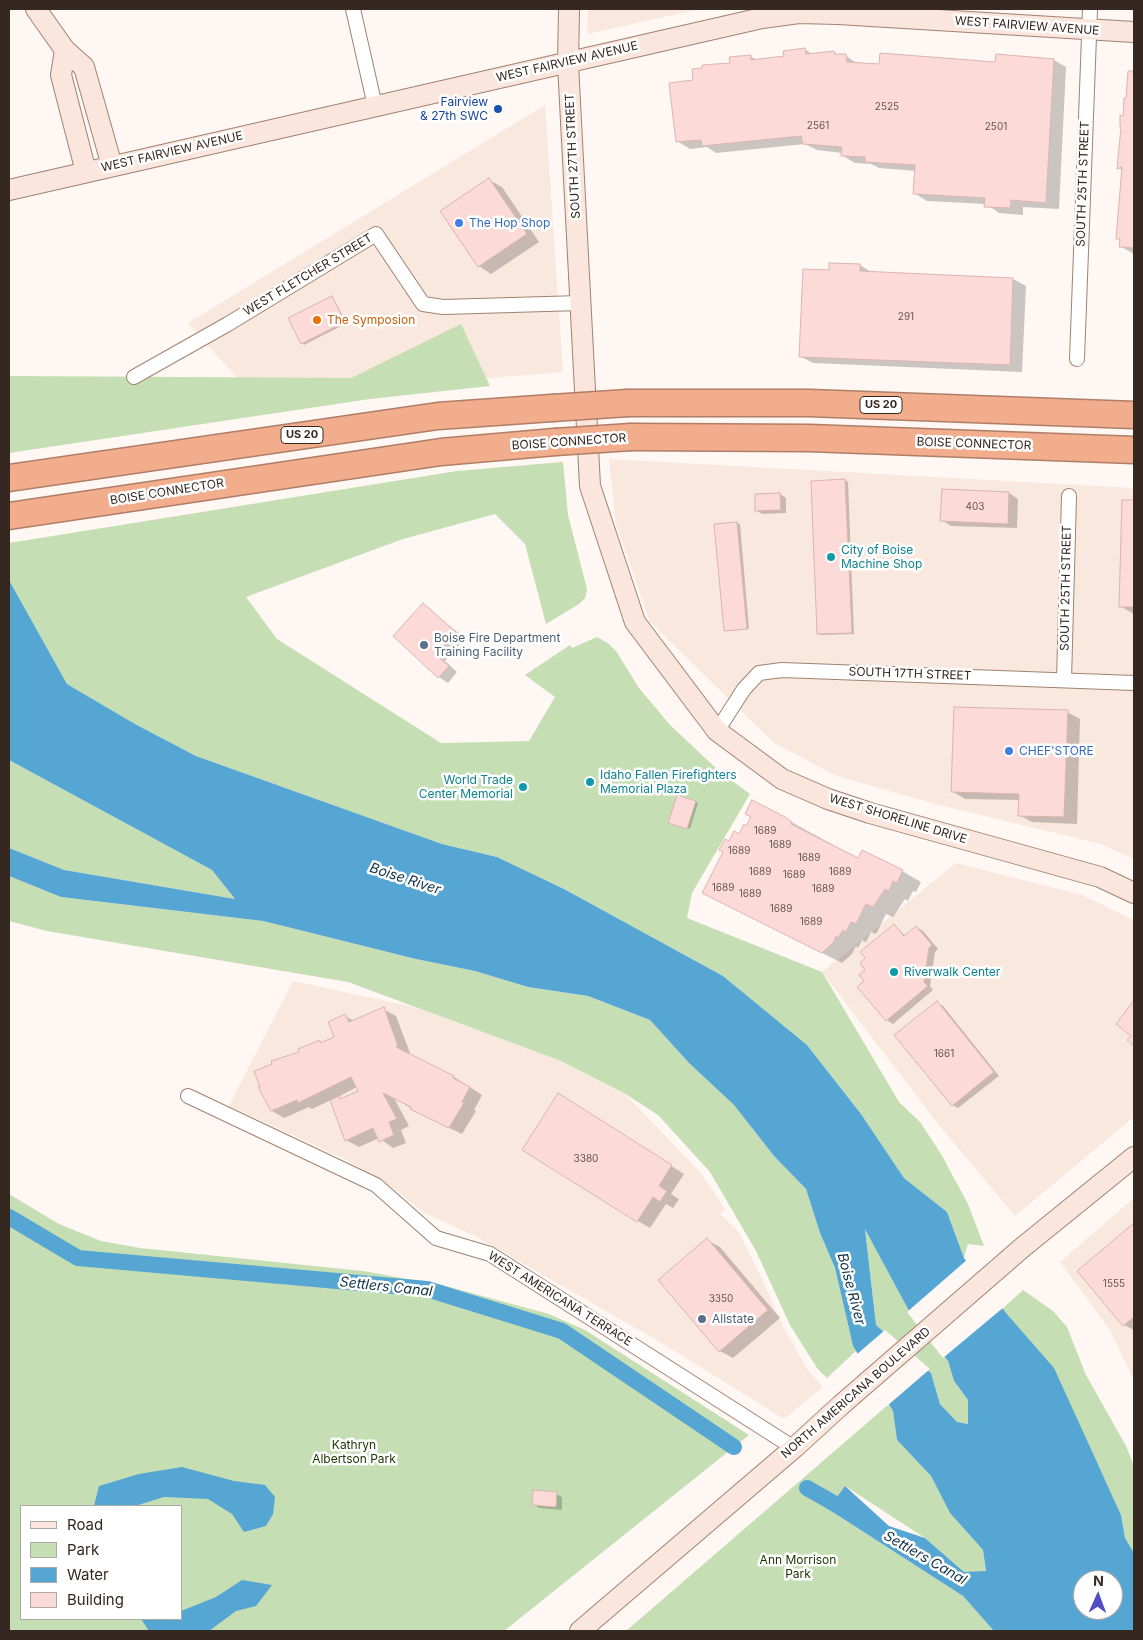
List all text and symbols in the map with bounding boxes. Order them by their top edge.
street label: WEST FAIRVIEW AVENUE [954,14,1100,38]
street label: WEST FAIRVIEW AVENUE [495,39,639,85]
street label: SOUTH 27TH STREET [563,93,583,219]
place label: Fairview & 27th SWC [420,95,488,123]
house number: 2525 [875,101,899,113]
marker: Fairview & 27th SWC [492,103,504,115]
house number: 2561 [807,120,829,132]
house number: 2501 [985,121,1007,133]
street label: SOUTH 25TH STREET [1074,121,1092,247]
street label: WEST FAIRVIEW AVENUE [100,129,244,175]
place label: The Hop Shop [469,216,550,230]
marker: The Hop Shop [453,217,465,229]
street label: WEST FLETCHER STREET [241,231,375,319]
house number: 291 [898,311,914,323]
place label: The Symposion [327,313,415,327]
marker: The Symposion [311,314,323,326]
road number: US 20 [860,396,902,414]
road number: US 20 [281,426,323,444]
street label: BOISE CONNECTOR [511,431,627,453]
street label: BOISE CONNECTOR [916,435,1032,453]
street label: BOISE CONNECTOR [109,476,225,508]
house number: 403 [966,501,984,513]
street label: SOUTH 25TH STREET [1058,525,1074,651]
place label: City of Boise Machine Shop [841,543,922,571]
marker: City of Boise Machine Shop [825,551,837,563]
place label: Boise Fire Department Training Facility [434,631,560,659]
marker: Boise Fire Department Training Facility [418,639,430,651]
street label: SOUTH 17TH STREET [848,665,972,683]
place label: CHEF'STORE [1019,744,1094,758]
marker: CHEF'STORE [1003,745,1015,757]
place label: Idaho Fallen Firefighters Memorial Plaza [600,768,737,796]
place label: World Trade Center Memorial [419,773,513,801]
marker: Idaho Fallen Firefighters Memorial Plaza [584,776,596,788]
marker: World Trade Center Memorial [517,781,529,793]
street label: WEST SHORELINE DRIVE [827,791,969,847]
house number: 1689 [754,825,776,837]
house number: 1689 [769,839,791,851]
house number: 1689 [728,845,750,857]
house number: 1689 [798,852,820,864]
water label: Boise River [367,860,443,898]
house number: 1689 [749,866,771,878]
house number: 1689 [829,866,851,878]
house number: 1689 [783,869,805,881]
house number: 1689 [712,882,734,894]
house number: 1689 [812,883,834,895]
house number: 1689 [739,888,761,900]
house number: 1689 [770,903,792,915]
house number: 1689 [800,916,822,928]
place label: Riverwalk Center [904,965,1000,979]
marker: Riverwalk Center [888,966,900,978]
house number: 1661 [934,1048,954,1060]
house number: 3380 [574,1153,598,1165]
street label: WEST AMERICANA TERRACE [485,1249,635,1349]
water label: Boise River [833,1251,869,1327]
water label: Settlers Canal [339,1274,433,1300]
house number: 1555 [1103,1278,1125,1290]
house number: 3350 [709,1293,733,1305]
place label: Allstate [712,1312,754,1326]
marker: Allstate [696,1313,708,1325]
street label: NORTH AMERICANA BOULEVARD [779,1324,933,1462]
park label: Kathryn Albertson Park [312,1438,396,1466]
legend [20,1505,182,1620]
text: Road [67,1515,103,1534]
water label: Settlers Canal [881,1527,969,1589]
text: Park [67,1540,99,1559]
park label: Ann Morrison Park [760,1553,836,1581]
text: Water [67,1565,109,1584]
north arrow [1073,1570,1123,1620]
text: N [1093,1572,1104,1589]
text: Building [67,1590,124,1609]

